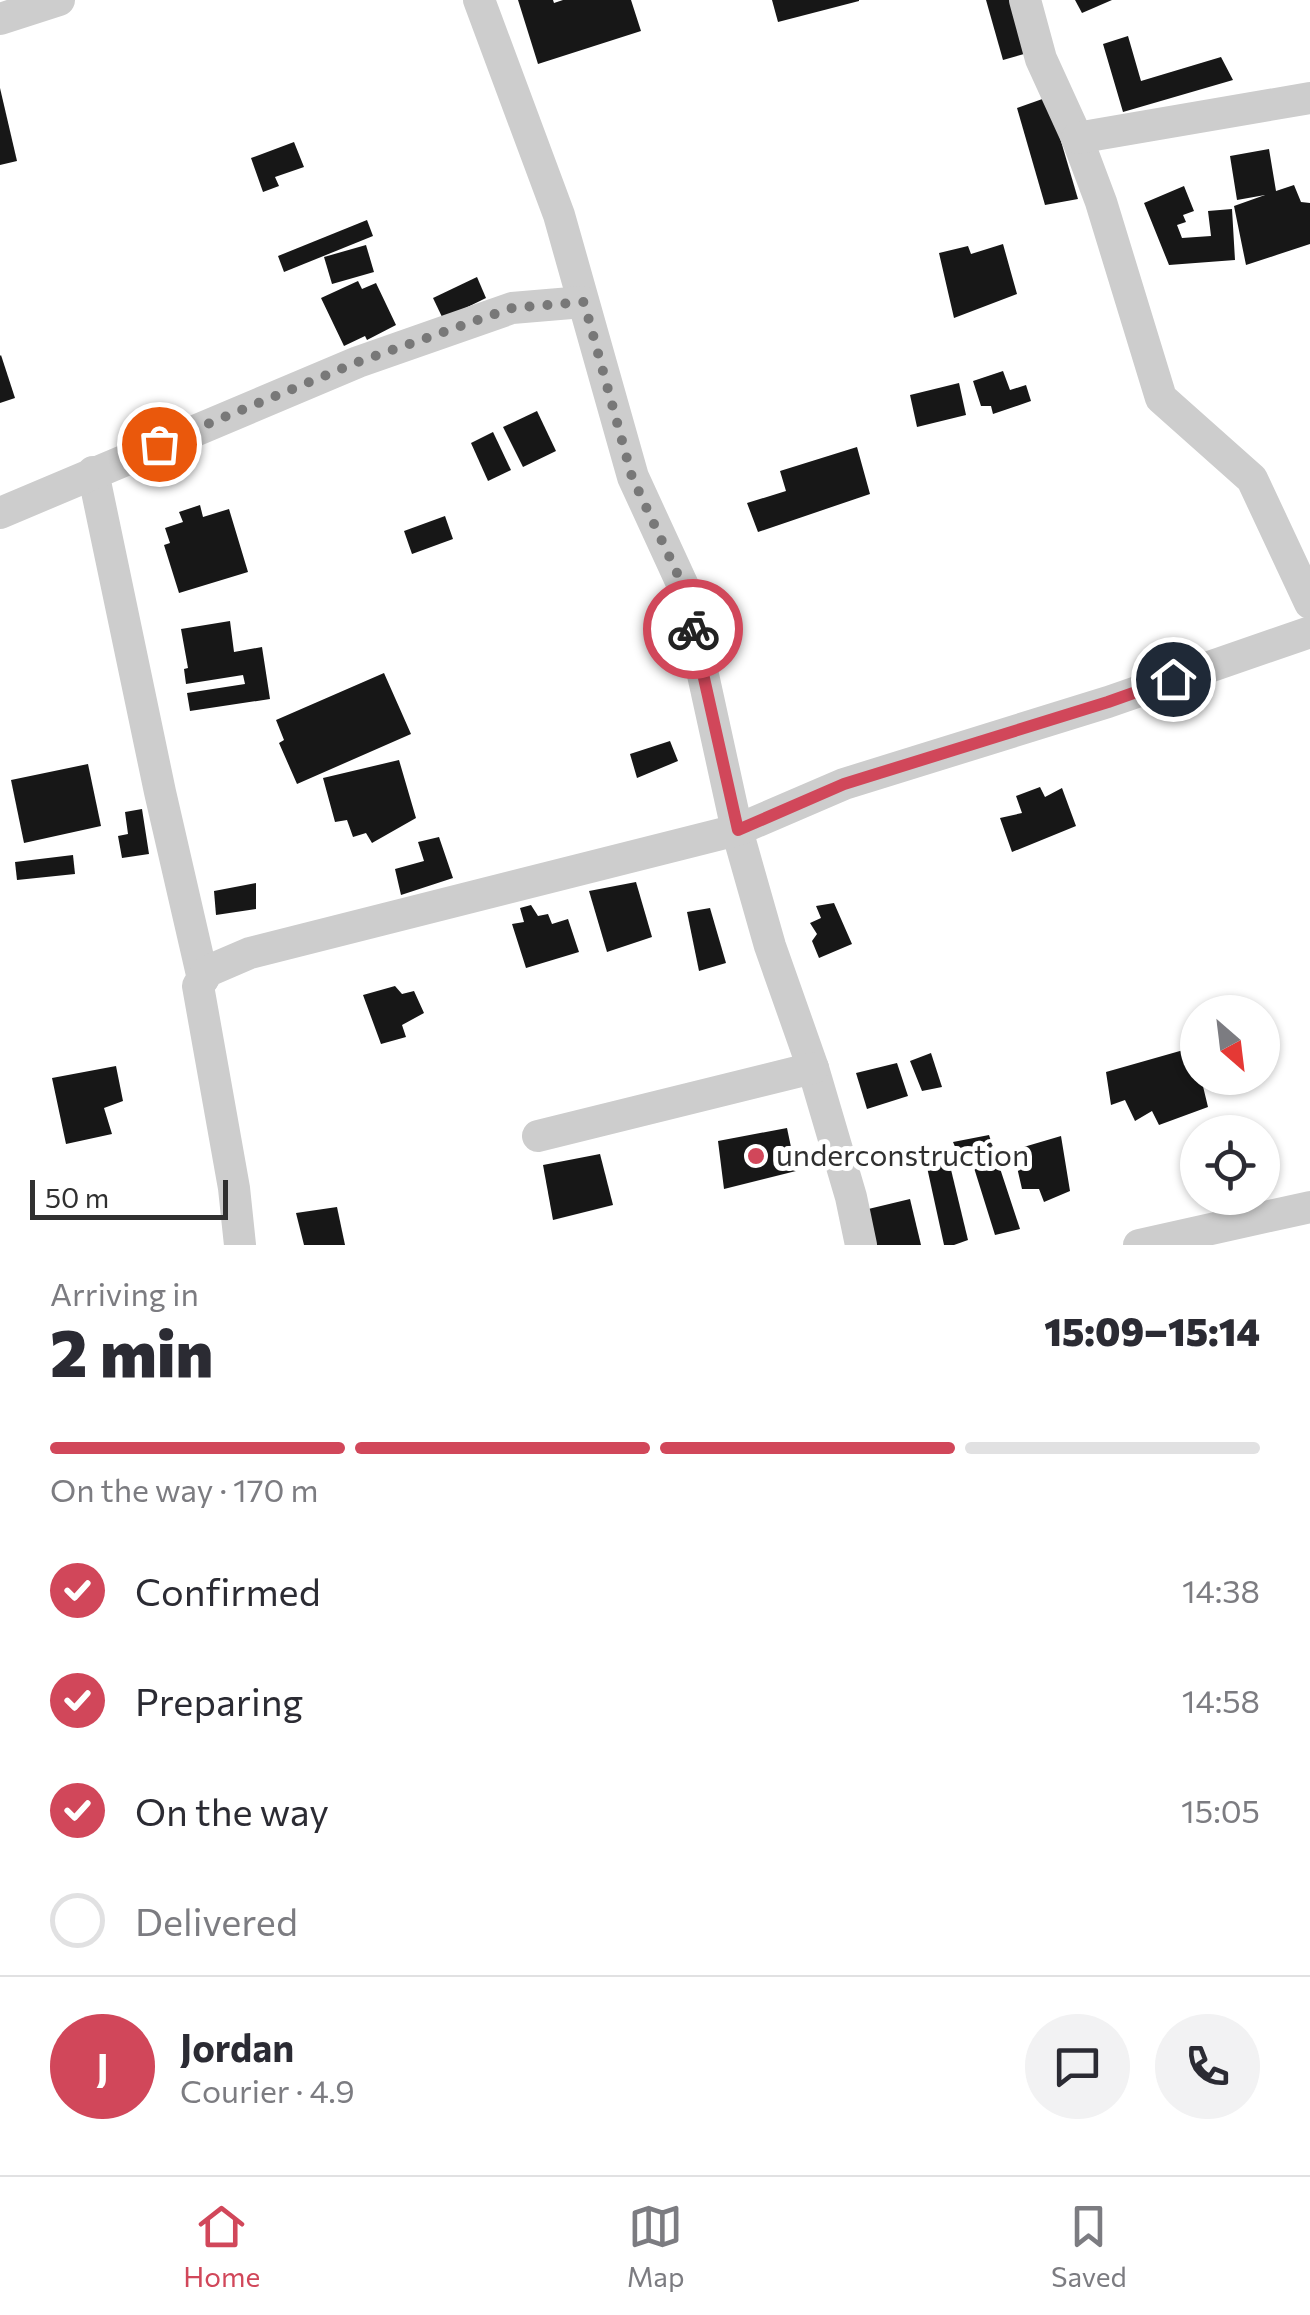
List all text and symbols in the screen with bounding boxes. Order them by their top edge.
pin [117,402,202,487]
icon: bag [132,417,187,472]
courier [643,579,743,679]
icon: bike [666,602,721,657]
pin [1131,637,1216,722]
icon: home [1146,652,1201,707]
north arrow [1180,995,1280,1095]
map controls [1180,995,1280,1215]
button: locate [1180,1115,1280,1215]
place label: underconstruction [776,1135,1029,1172]
marker: underconstruction [745,1145,767,1167]
scale bar [30,1175,228,1220]
text: 50 m [45,1180,109,1214]
text: Arriving in [50,1273,199,1313]
text: 15:09–15:14 [1044,1307,1260,1354]
text: 2 min [50,1311,213,1390]
text: On the way · 170 m [50,1469,319,1509]
icon: check [50,1563,105,1618]
text: Confirmed [135,1567,321,1614]
text: 14:38 [1182,1570,1260,1610]
icon: check [50,1673,105,1728]
text: Preparing [135,1677,303,1724]
text: 14:58 [1182,1680,1260,1720]
icon: check [50,1783,105,1838]
text: On the way [135,1787,329,1834]
text: 15:05 [1181,1790,1260,1830]
text: Delivered [135,1897,298,1944]
button: chat [1025,2014,1130,2119]
button: phone [1155,2014,1260,2119]
text: Jordan [180,2023,294,2070]
text: J [96,2043,109,2090]
text: Courier · 4.9 [180,2070,355,2110]
tab: Home [183,2199,260,2293]
tab: Map [627,2199,685,2293]
tab: Saved [1051,2199,1127,2293]

